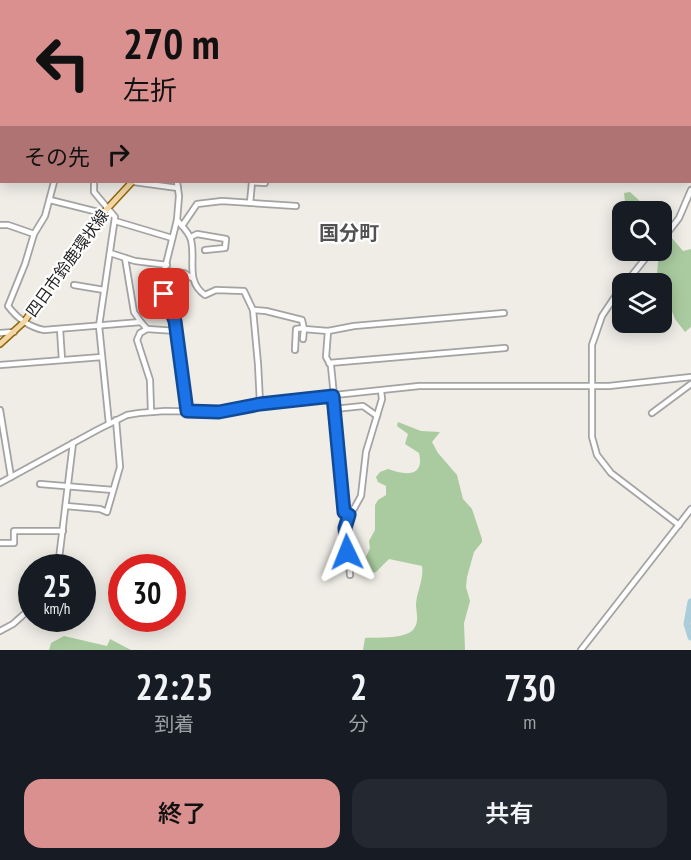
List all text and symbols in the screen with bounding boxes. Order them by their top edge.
text: 270 m [123,16,220,71]
icon: left [24,24,102,102]
text: 左折 [123,73,177,107]
icon: right [102,138,135,171]
text: その先 [24,143,90,171]
map controls [612,201,672,333]
button: search [612,201,672,261]
street label: 四日市鈴鹿環状線 [21,205,113,321]
district label: 国分町 [319,220,379,246]
pin [138,268,189,319]
button: layers [612,273,672,333]
icon: arrive [147,277,180,310]
position arrow [315,520,379,584]
speed limit sign: 30 [108,554,186,632]
text: 25 [43,566,71,605]
text: km/h [44,599,70,618]
text: 22:25 [135,663,213,710]
text: 2 [350,663,367,710]
text: 730 [504,664,556,711]
text: m [523,709,536,735]
text: 到着 [154,711,194,737]
text: 分 [349,711,369,737]
button: 終了 [24,779,340,848]
button: 共有 [352,779,667,848]

